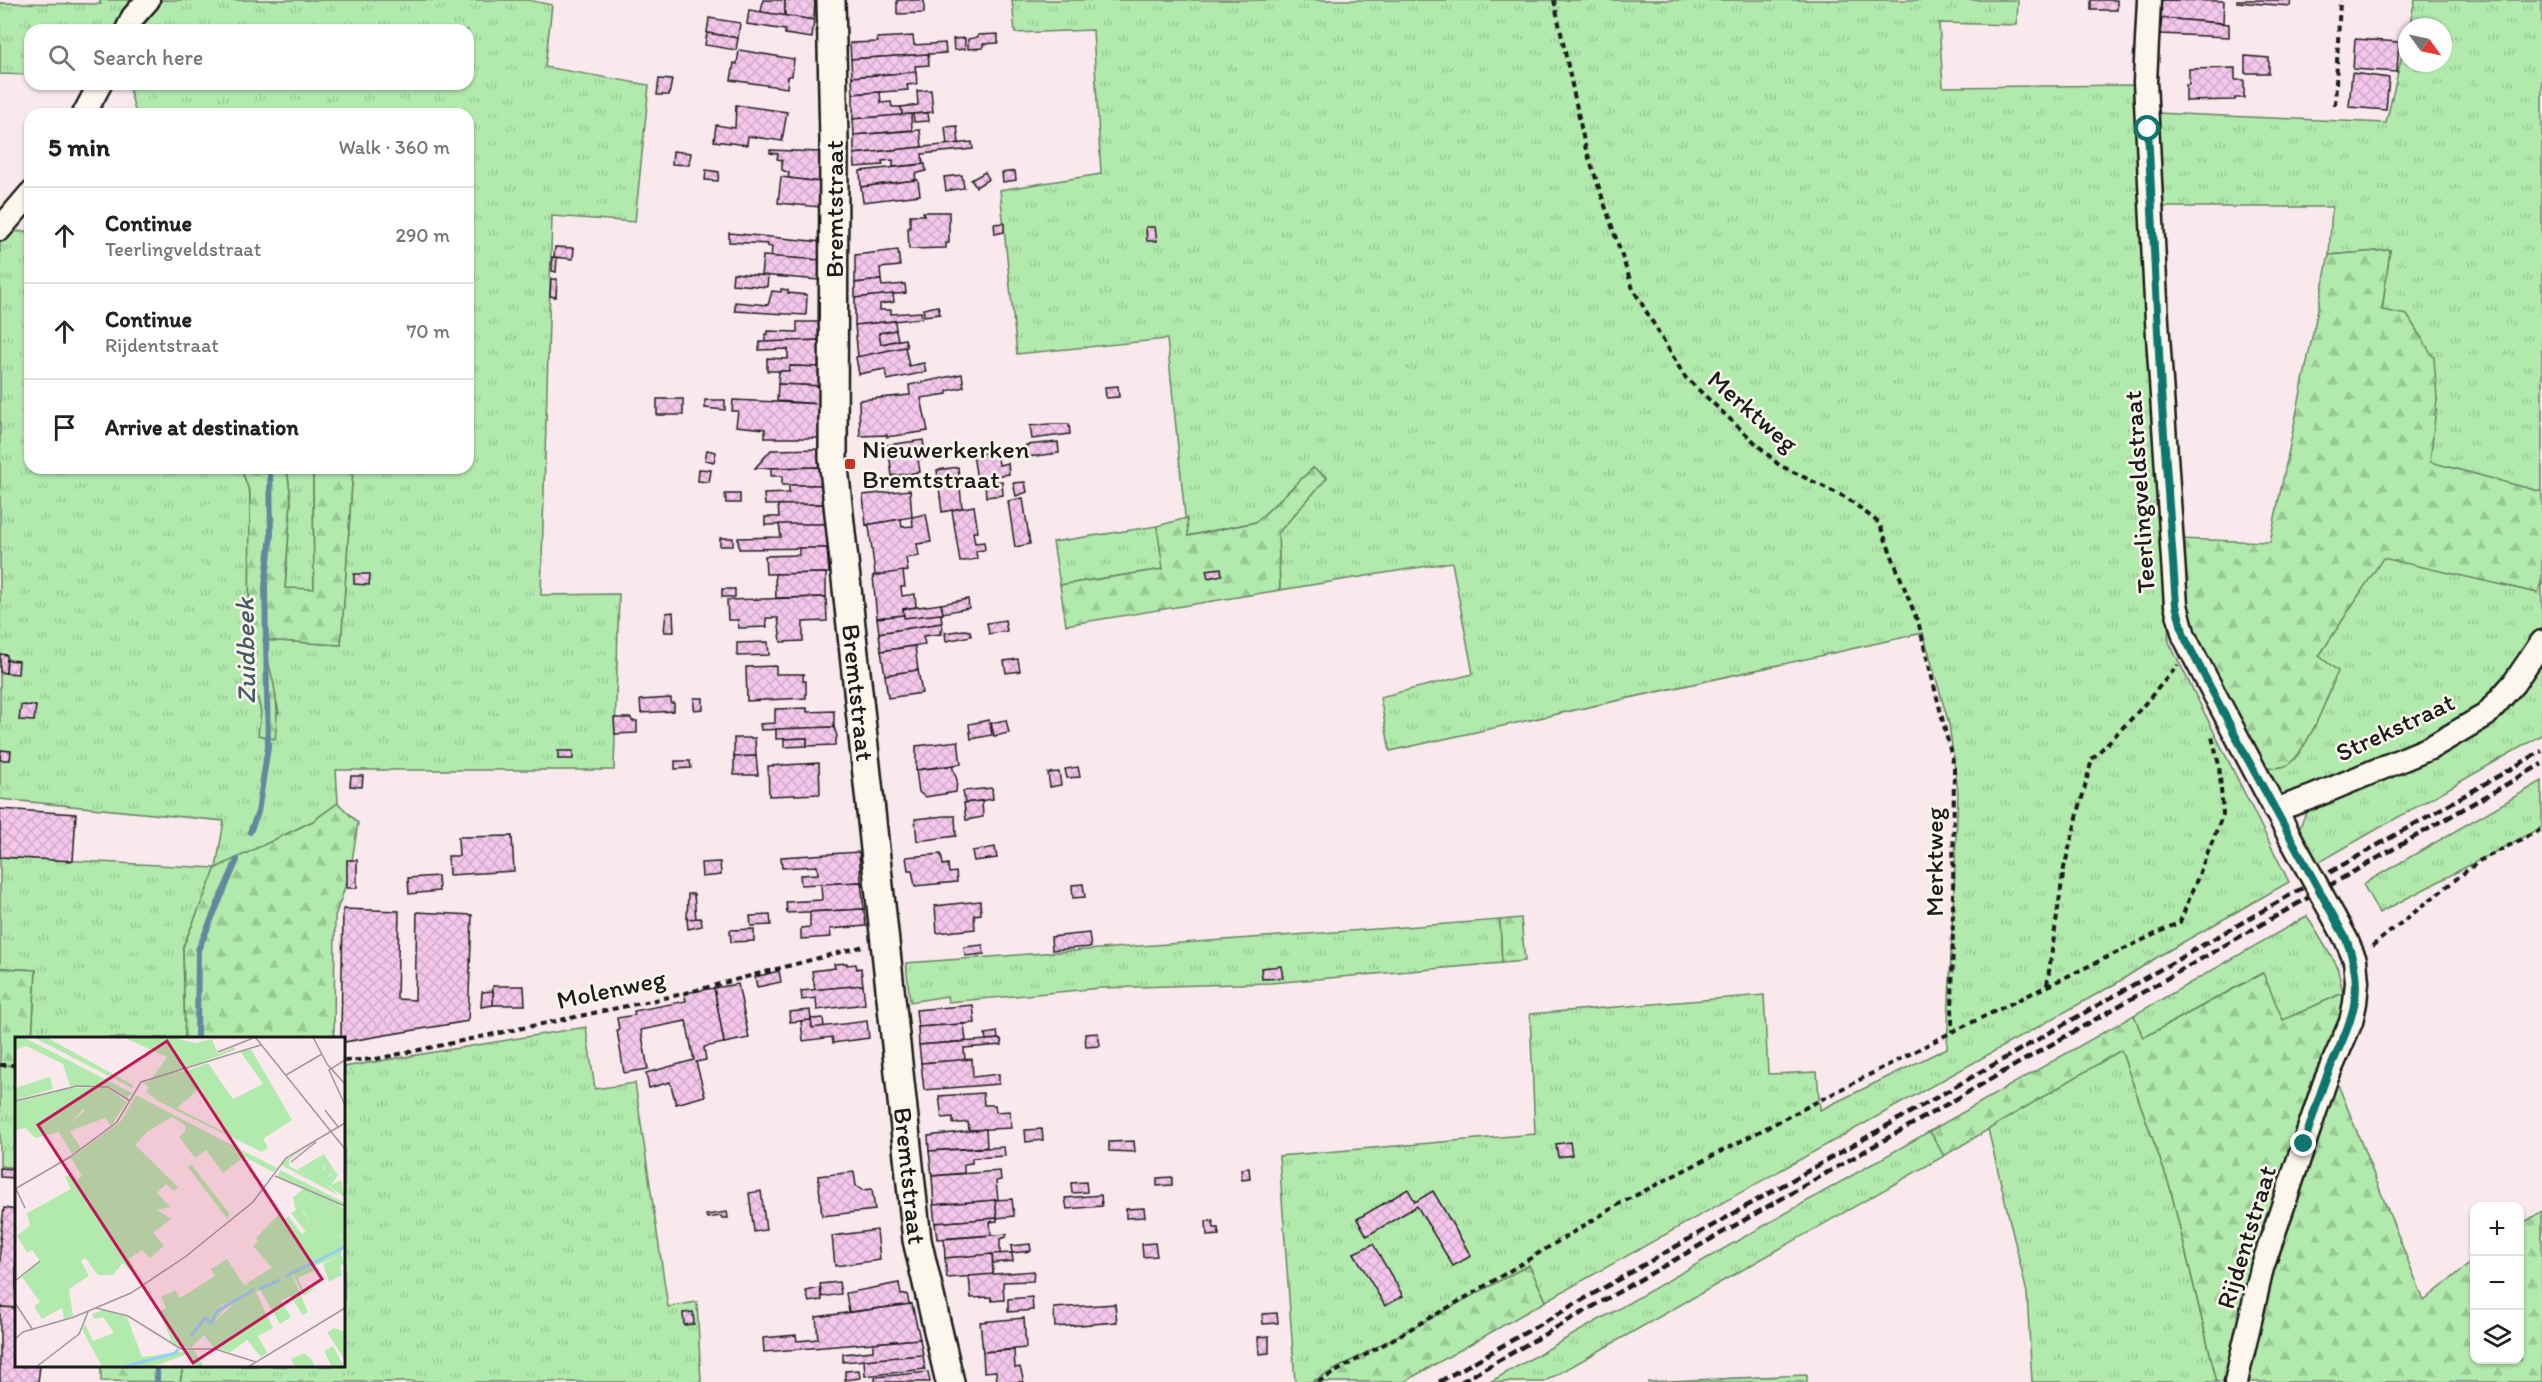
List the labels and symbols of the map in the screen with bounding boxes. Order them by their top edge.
north arrow [2398,18,2452,72]
route start [2134,115,2160,141]
street label: Bremtstraat [818,140,850,278]
street label: Merktweg [1701,363,1805,459]
street label: Teerlingveldstraat [2116,389,2162,594]
place label: Nieuwerkerken Bremtstraat [862,433,1030,495]
marker: Nieuwerkerken Bremtstraat [843,457,857,471]
water label: Zuidbeek [228,596,262,704]
street label: Bremtstraat [835,622,882,763]
street label: Strekstraat [2330,685,2460,768]
street label: Merktweg [1918,806,1950,917]
street label: Molenweg [553,962,669,1016]
inset map [15,1037,345,1367]
street label: Bremtstraat [887,1106,933,1246]
route end [2290,1130,2316,1156]
street label: Rijdentstraat [2209,1161,2283,1312]

